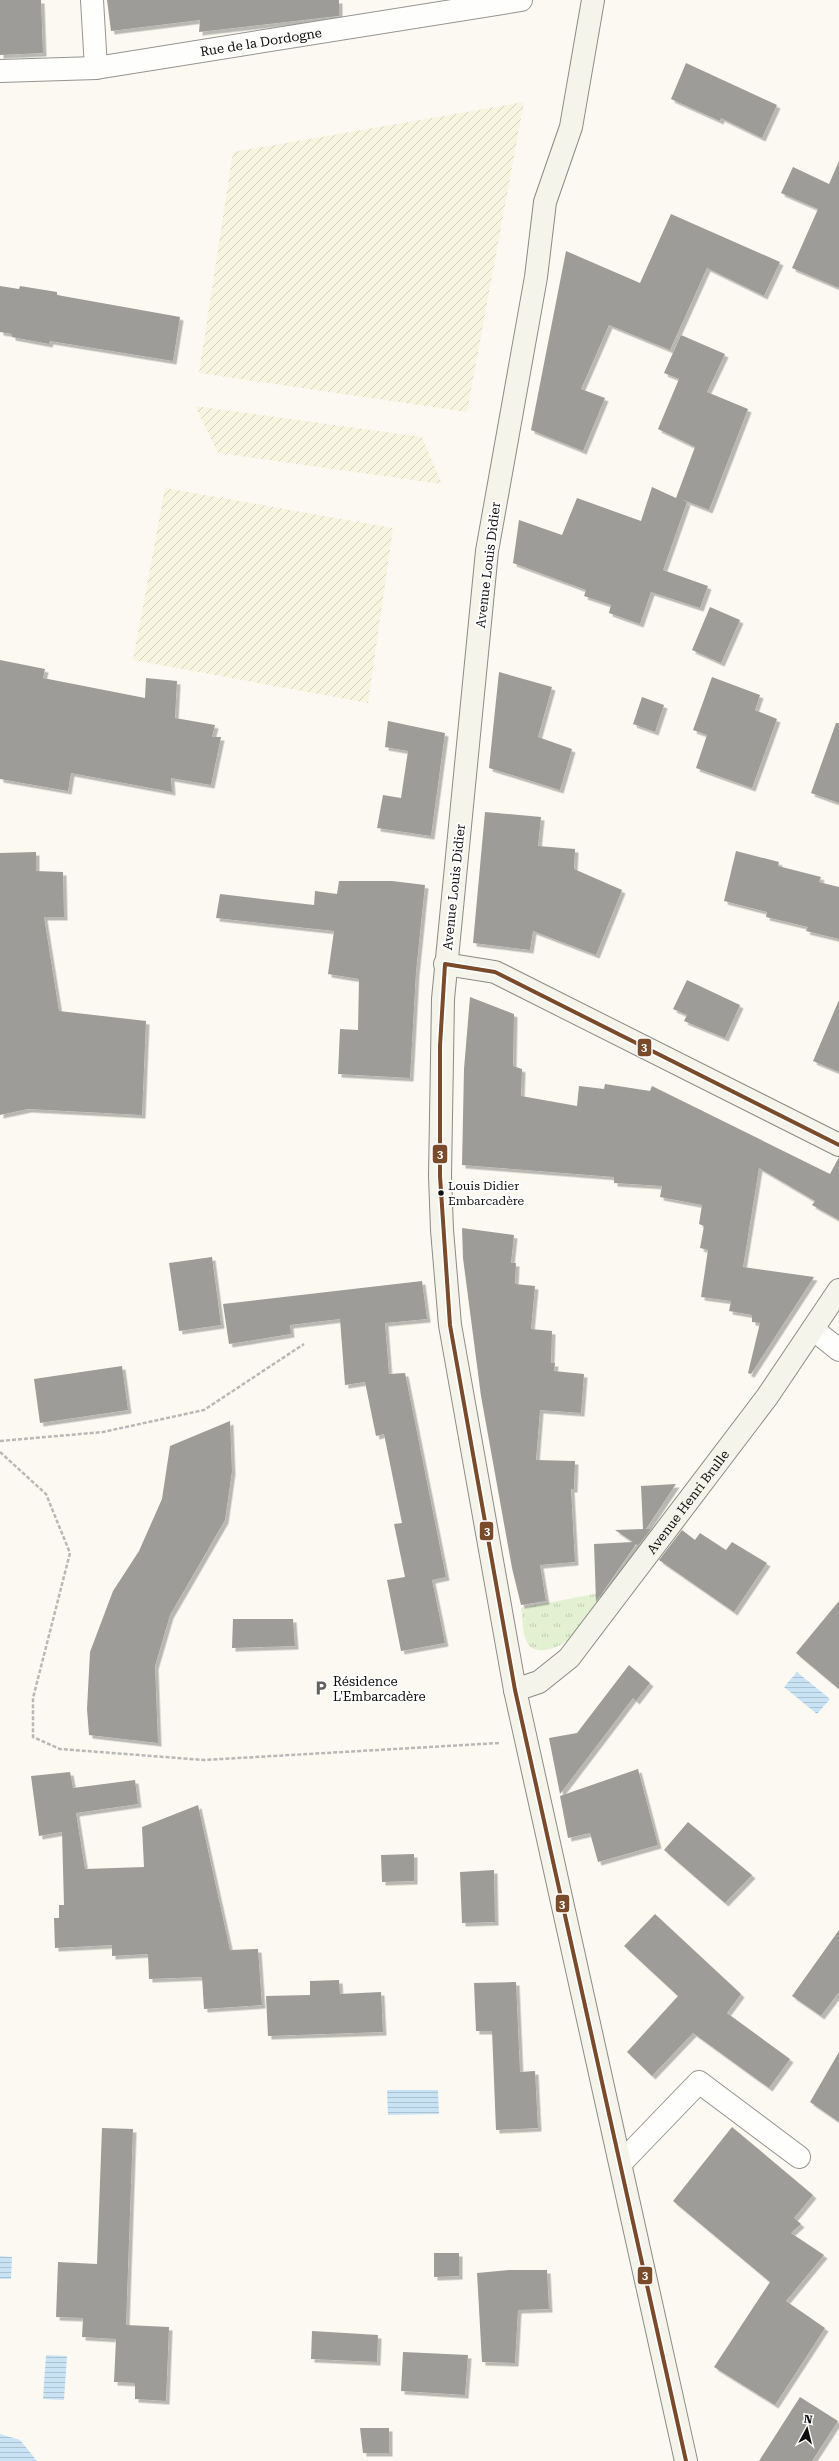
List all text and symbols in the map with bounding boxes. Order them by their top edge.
street label: Rue de la Dordogne [199,24,323,59]
street label: Avenue Louis Didier [473,500,503,629]
street label: Avenue Louis Didier [440,822,468,951]
line badge: 3 [637,1038,652,1057]
text: 3 [641,1041,647,1054]
line badge: 3 [432,1144,448,1164]
text: 3 [437,1148,443,1161]
place label: Louis Didier Embarcadère [448,1179,525,1208]
marker: Louis Didier Embarcadère [436,1188,446,1198]
street label: Avenue Henri Brulle [643,1447,732,1556]
line badge: 3 [479,1521,494,1541]
text: 3 [484,1525,490,1538]
place label: Résidence L'Embarcadère [333,1674,426,1704]
parking icon: Résidence L'Embarcadère [312,1679,330,1697]
line badge: 3 [555,1894,570,1913]
text: 3 [559,1898,565,1911]
line badge: 3 [637,2266,653,2285]
text: 3 [642,2269,648,2282]
north arrow [787,2409,827,2449]
text: N [803,2413,814,2427]

